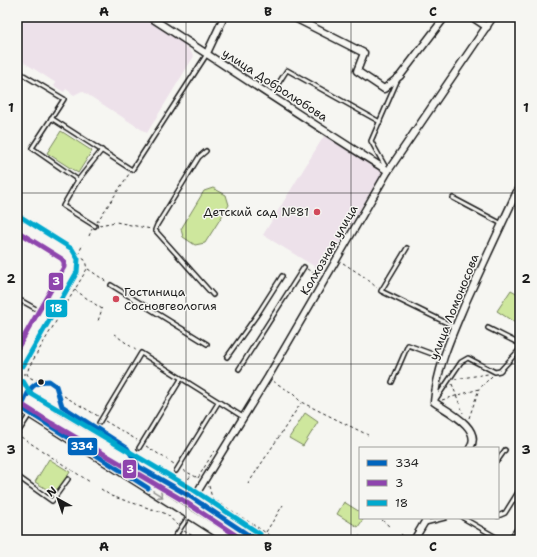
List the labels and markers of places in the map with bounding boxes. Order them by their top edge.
place label: Детский сад №81 [204,204,309,220]
marker: Детский сад №81 [312,207,322,217]
place label: Гостиница Сосновгеология [124,284,217,314]
marker: Гостиница Сосновгеология [111,294,121,304]
unlabelled marker [36,377,46,387]

